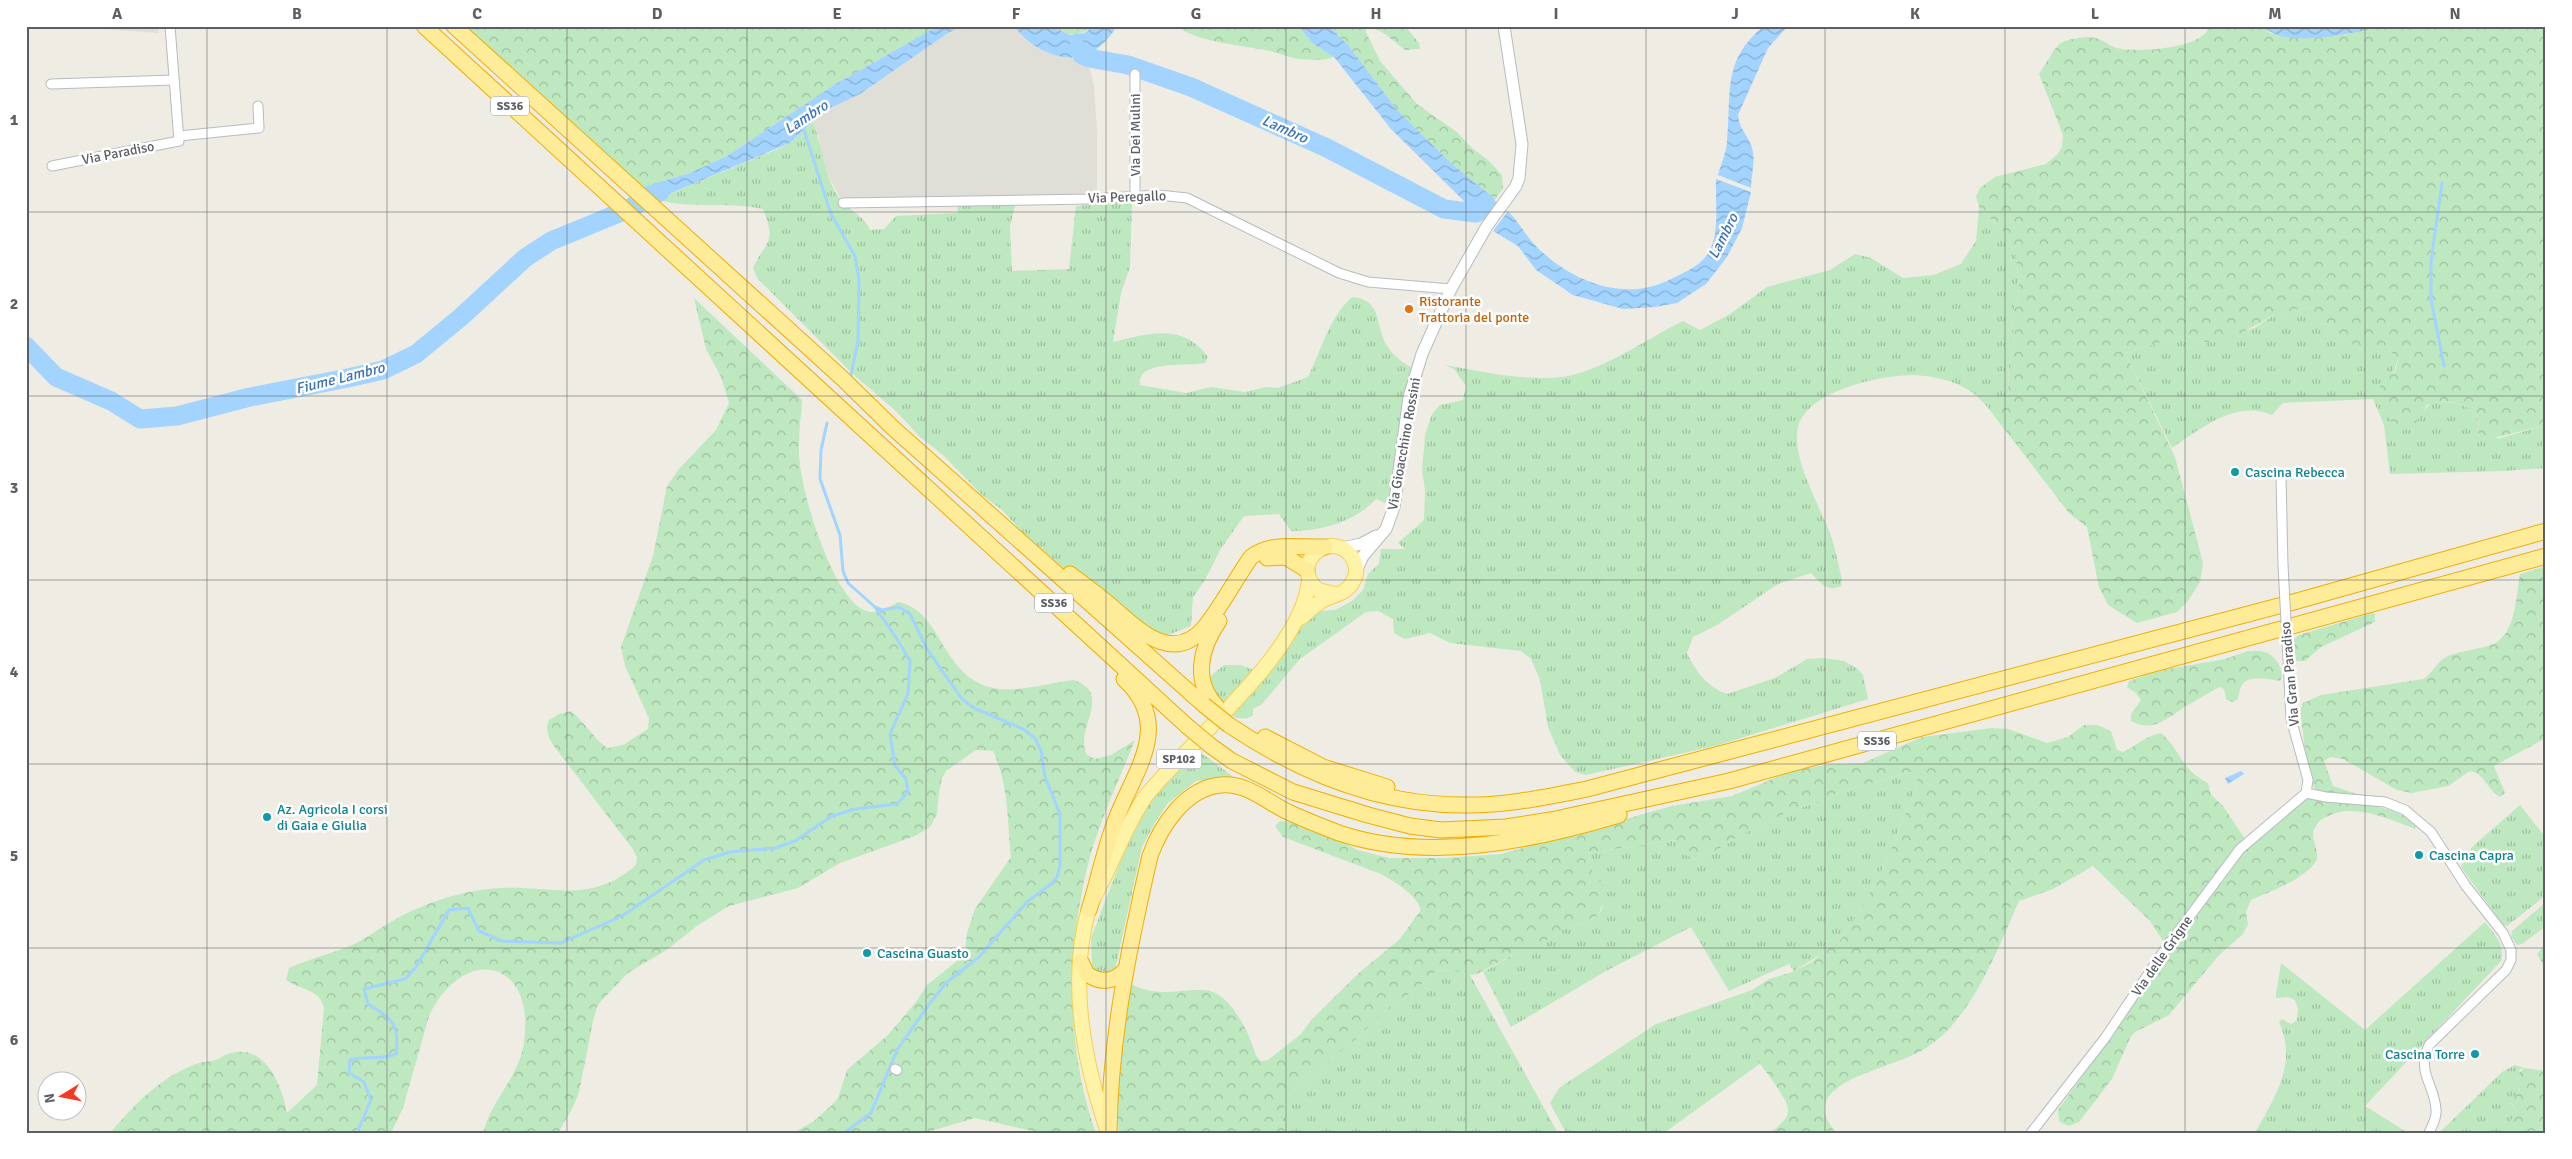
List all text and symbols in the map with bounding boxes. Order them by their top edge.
text: A [112,4,123,24]
text: B [292,4,302,24]
text: C [472,4,482,24]
text: D [652,4,663,24]
text: E [832,4,842,24]
text: F [1012,4,1021,24]
text: G [1191,4,1201,24]
text: H [1371,4,1381,24]
text: I [1553,4,1559,24]
text: J [1731,4,1739,24]
text: K [1910,4,1920,24]
text: L [2091,4,2100,24]
text: M [2268,4,2282,24]
text: N [2449,4,2461,24]
street label: Via Dei Mulini [1127,93,1144,177]
road number: SS36 [491,96,529,115]
water label: Lambro [781,96,832,138]
text: 1 [10,110,19,130]
water label: Lambro [1259,111,1312,148]
street label: Via Paradiso [80,138,156,168]
street label: Via Peregallo [1088,187,1166,207]
water label: Lambro [1704,209,1743,262]
place label: Ristorante Trattoria del ponte [1419,293,1529,326]
text: 2 [10,294,18,314]
marker: Ristorante Trattoria del ponte [1403,303,1415,315]
water label: Fiume Lambro [294,358,388,398]
street label: Via Gioacchino Rossini [1384,376,1424,512]
place label: Cascina Rebecca [2245,464,2345,481]
marker: Cascina Rebecca [2229,466,2241,478]
text: 3 [10,478,18,498]
road number: SS36 [1035,594,1073,612]
street label: Via Gran Paradiso [2277,621,2303,727]
text: 4 [10,662,19,682]
road number: SS36 [1858,731,1896,750]
road number: SP102 [1156,750,1202,769]
place label: Az. Agricola I corsi di Gaia e Giulia [277,801,388,834]
marker: Az. Agricola I corsi di Gaia e Giulia [261,811,273,823]
text: 5 [10,846,18,866]
place label: Cascina Capra [2429,847,2514,864]
marker: Cascina Capra [2413,849,2425,861]
street label: Via delle Grigne [2128,912,2196,1000]
place label: Cascina Guasto [877,945,969,962]
marker: Cascina Guasto [861,947,873,959]
text: 6 [10,1030,19,1050]
place label: Cascina Torre [2385,1046,2465,1063]
marker: Cascina Torre [2469,1048,2481,1060]
north arrow [38,1072,88,1122]
text: N [40,1092,59,1104]

